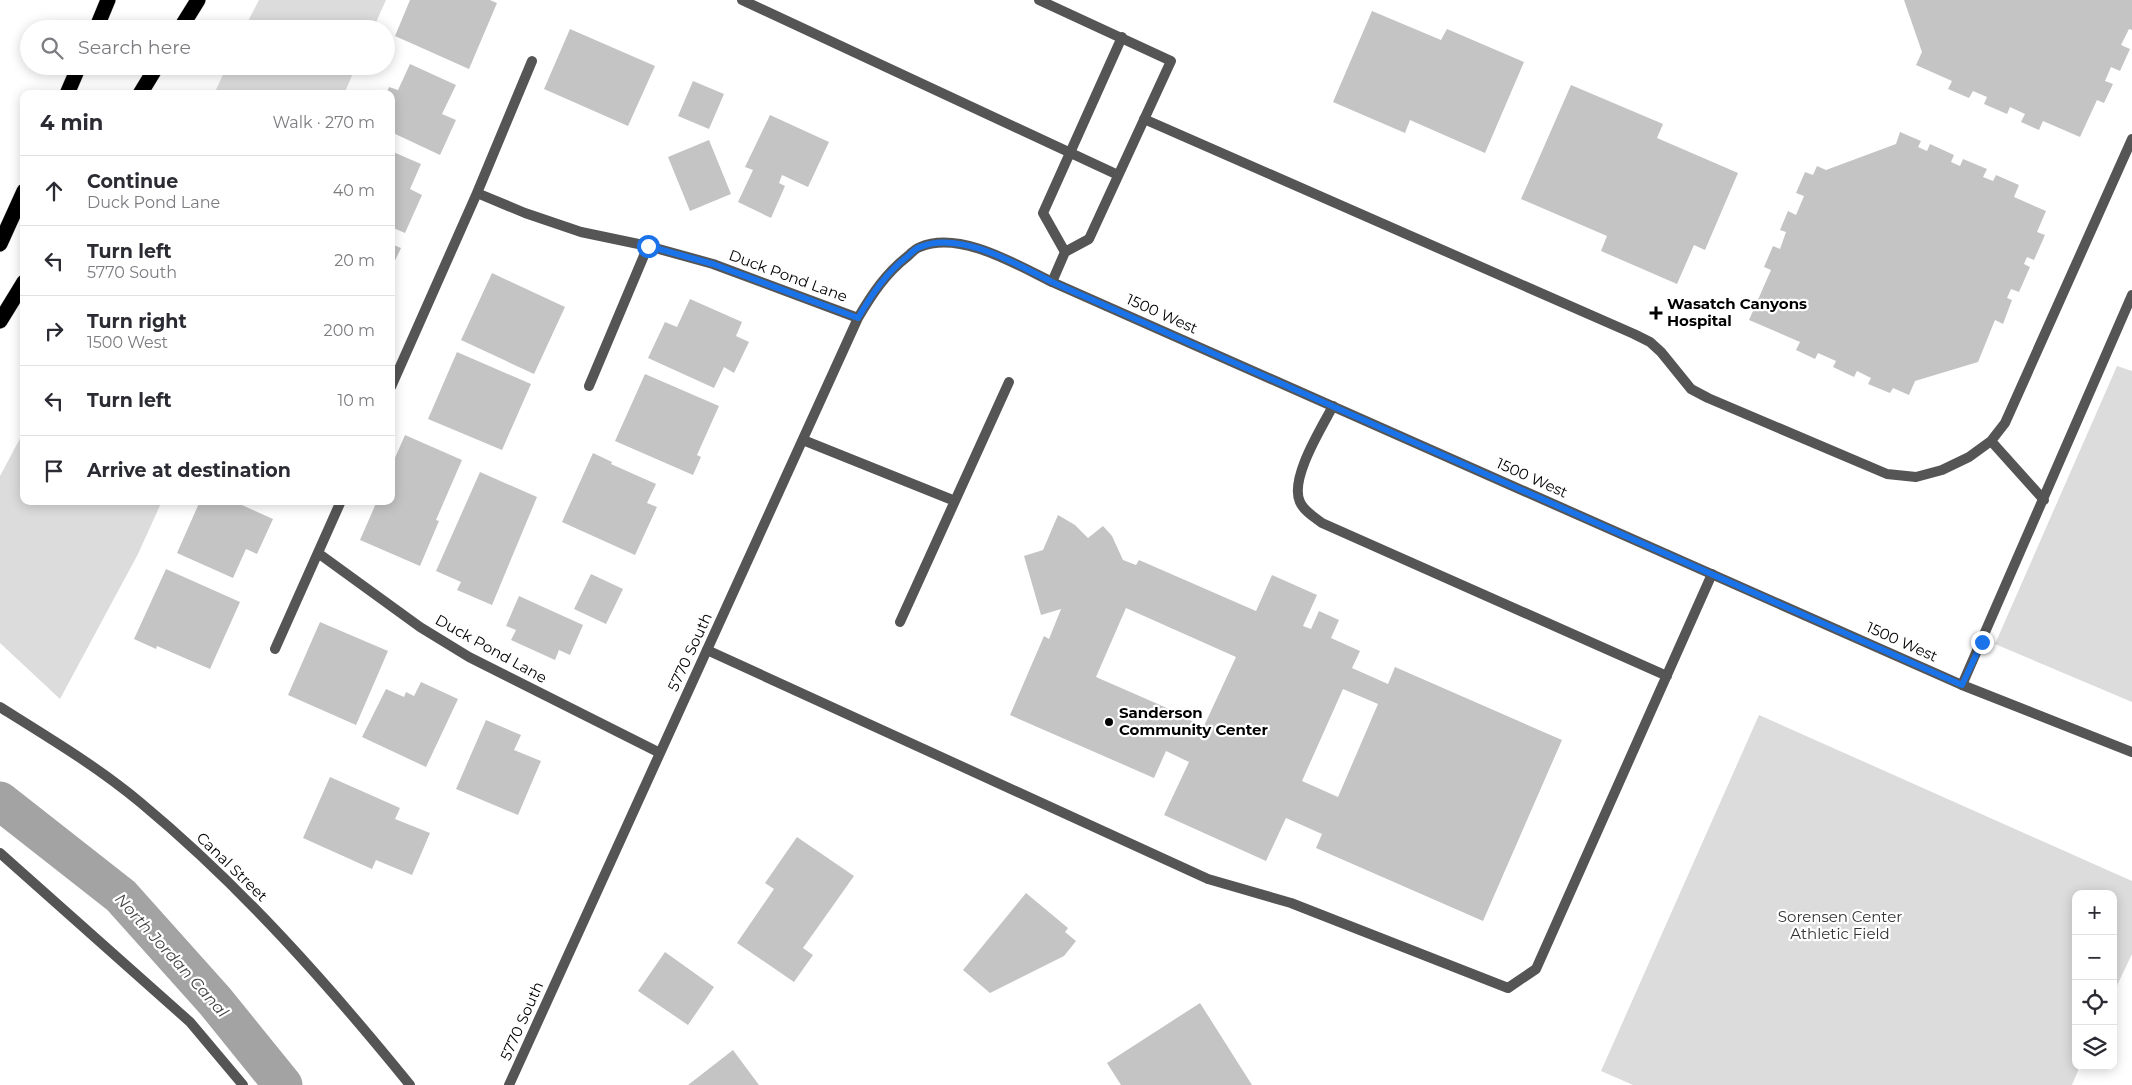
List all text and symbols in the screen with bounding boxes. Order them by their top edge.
search box [20,20,395,75]
icon: search [38,34,66,62]
text: Search here [78,36,191,59]
text: 4 min [40,110,103,135]
text: Walk · 270 m [272,113,375,132]
text: Continue [87,170,178,193]
icon: ahead [40,177,68,205]
text: 40 m [333,181,375,200]
text: Duck Pond Lane [87,193,220,212]
route start [637,235,660,258]
text: Turn left [87,240,172,263]
street label: Duck Pond Lane [726,245,850,306]
icon: left [40,247,68,275]
text: 20 m [334,251,375,270]
text: 5770 South [87,263,177,282]
street label: 1500 West [1124,289,1201,338]
place label: Wasatch Canyons Hospital [1667,294,1807,330]
marker: Wasatch Canyons Hospital [1649,306,1663,320]
text: Turn right [87,310,187,333]
icon: right [40,317,68,345]
text: 200 m [324,321,375,340]
text: 1500 West [87,333,168,352]
icon: left [40,387,68,415]
text: Turn left [87,389,172,412]
text: 10 m [337,391,375,410]
street label: 1500 West [1494,453,1571,502]
icon: arrive [40,457,68,485]
text: Arrive at destination [87,459,291,482]
street label: Duck Pond Lane [432,610,550,687]
street label: 5770 South [663,610,716,694]
street label: 1500 West [1864,617,1941,666]
route end [1971,631,1994,654]
place label: Sanderson Community Center [1119,703,1269,739]
marker: Sanderson Community Center [1103,716,1115,728]
street label: Canal Street [193,828,272,905]
water label: North Jordan Canal [111,890,233,1022]
map controls [2072,890,2117,1070]
button: + [2072,890,2117,935]
park label: Sorensen Center Athletic Field [1778,907,1902,943]
button: − [2072,935,2117,980]
street label: 5770 South [496,978,547,1063]
button: locate [2072,980,2117,1025]
button: layers [2072,1025,2117,1070]

